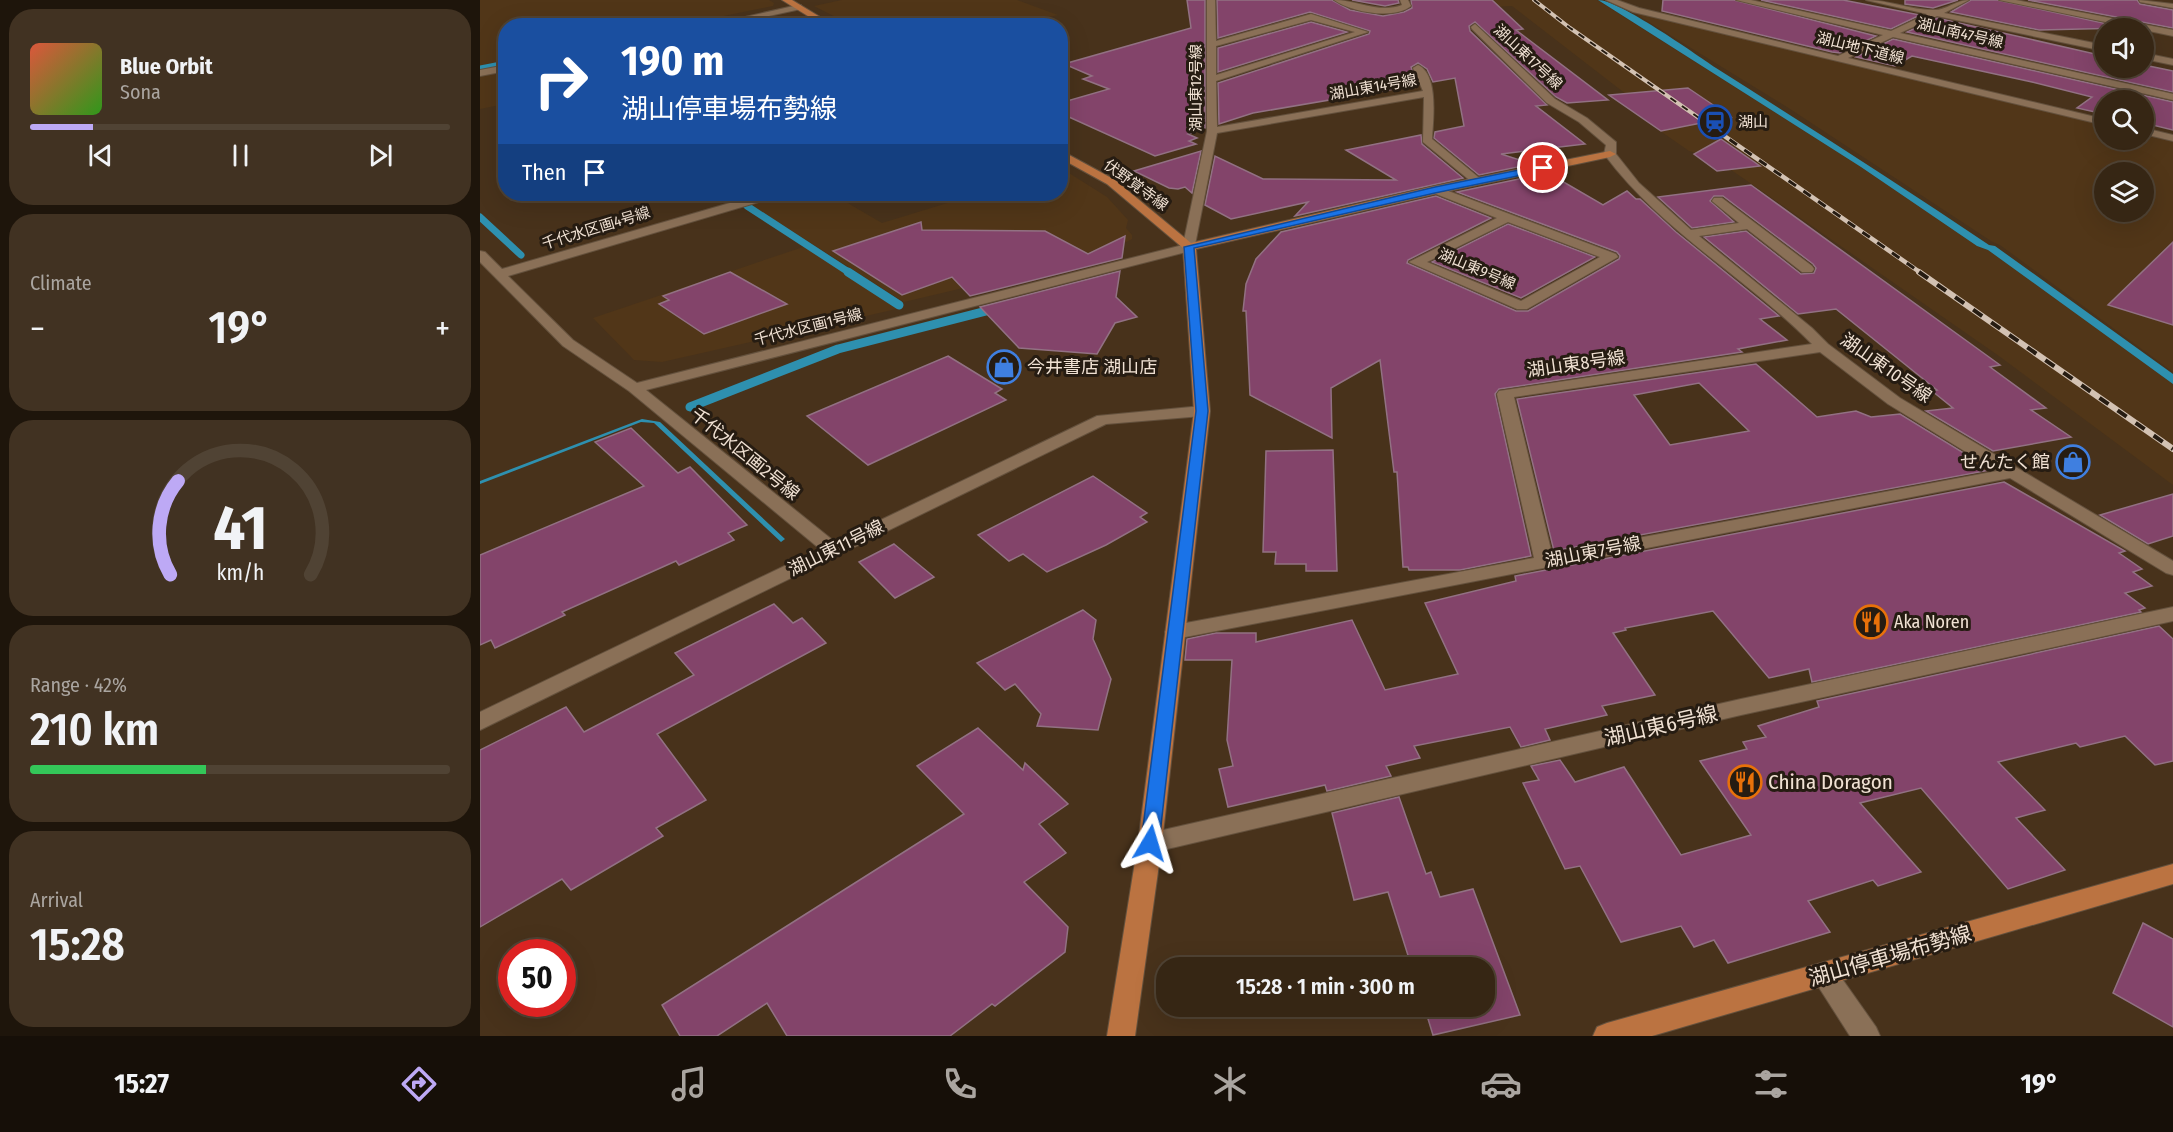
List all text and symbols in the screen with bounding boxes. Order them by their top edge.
street label: 湖山南47号線 [1915,14,2005,52]
map controls [2094,18,2154,222]
button: sound [2094,18,2154,78]
street label: 湖山東17号線 [1490,21,1566,93]
street label: 湖山地下道線 [1814,28,1906,68]
text: 190 m [621,36,724,86]
icon: right [522,42,600,120]
street label: 湖山東12号線 [1187,44,1205,132]
text: Blue Orbit [120,53,213,80]
street label: 湖山東14号線 [1328,70,1418,104]
text: Sona [120,80,161,104]
button: search [2094,90,2154,150]
text: 湖山停車場布勢線 [621,93,837,125]
station icon: 湖山 [1697,104,1733,140]
place label: 湖山 [1738,113,1768,131]
icon: previous [84,139,117,172]
icon: pause [224,139,257,172]
icon: next [364,139,397,172]
pin [1517,142,1568,193]
icon: arrive [1526,151,1559,184]
icon: arrive [578,156,611,189]
street label: 伏野覚寺線 [1100,156,1172,214]
text: Then [522,159,566,186]
button: layers [2094,162,2154,222]
street label: 千代水区画4号線 [540,203,652,253]
street label: 湖山東9号線 [1436,245,1518,293]
text: Climate [30,271,92,295]
text: 19° [209,301,271,355]
street label: 千代水区画1号線 [752,305,864,349]
text: − [30,309,45,349]
text: + [435,309,450,349]
street label: 湖山東10号線 [1836,328,1936,408]
street label: 湖山東8号線 [1525,346,1627,382]
shop icon: 今井書店 湖山店 [986,349,1022,385]
place label: 今井書店 湖山店 [1027,356,1157,378]
street label: 千代水区画2号線 [686,403,804,505]
shop icon: せんたく館 [2055,444,2091,480]
place label: せんたく館 [1960,451,2050,473]
text: 41 [213,491,267,566]
street label: 湖山東11号線 [785,515,887,581]
street label: 湖山東7号線 [1543,532,1643,572]
text: km/h [216,560,264,586]
restaurant icon: Aka Noren [1853,604,1889,640]
place label: Aka Noren [1894,611,1969,633]
text: Range · 42% [30,673,127,697]
street label: 湖山東6号線 [1602,700,1720,752]
text: 210 km [30,703,159,757]
restaurant icon: China Doragon [1727,764,1763,800]
place label: China Doragon [1768,769,1893,795]
position arrow [1118,811,1182,875]
text: Arrival [30,888,83,912]
text: 15:28 [30,918,125,972]
street label: 湖山停車場布勢線 [1806,920,1974,992]
speed limit sign: 50 [498,939,576,1017]
text: 15:28 · 1 min · 300 m [1236,973,1415,1000]
icon: directions [398,1063,440,1105]
icon: music [668,1063,710,1105]
icon: phone [939,1063,981,1105]
icon: climate [1209,1063,1251,1105]
icon: car [1480,1063,1522,1105]
icon: filters [1750,1063,1792,1105]
text: 15:27 [114,1068,169,1100]
text: 19° [2021,1068,2059,1100]

